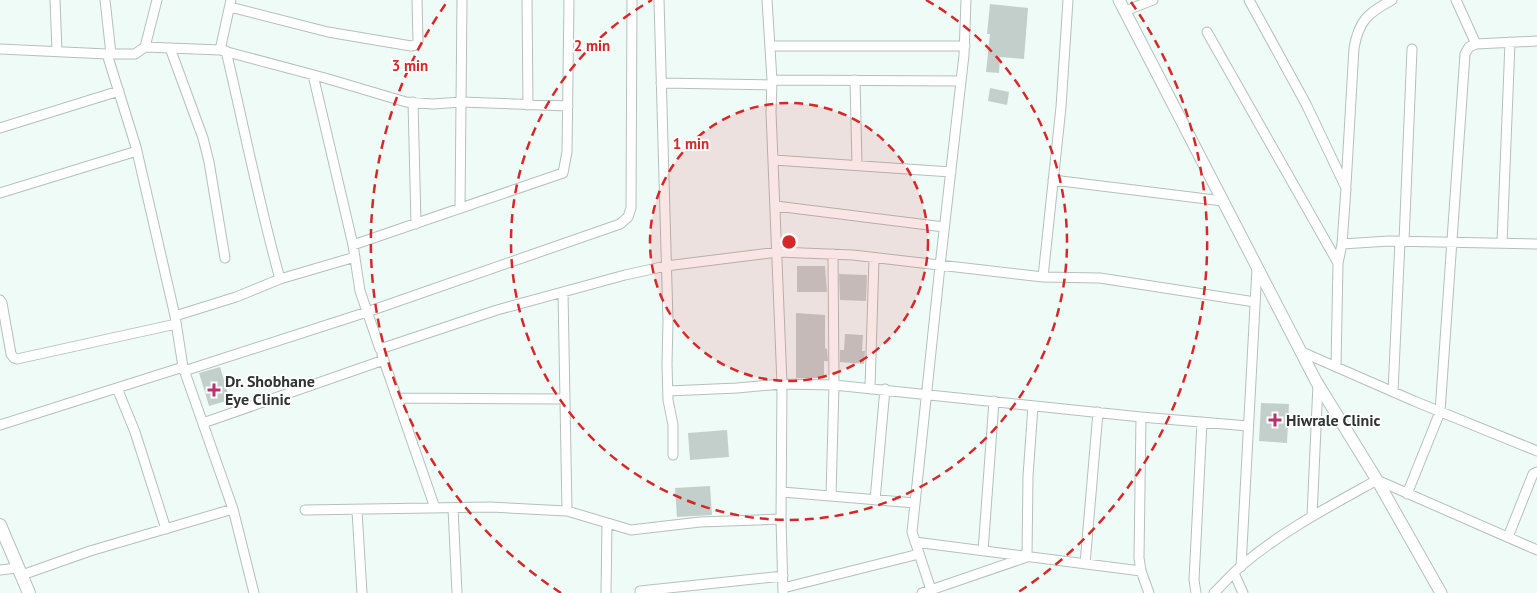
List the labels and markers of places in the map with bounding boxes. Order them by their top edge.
centre of rings [780,233,798,251]
place label: Dr. Shobhane Eye Clinic [225,371,315,409]
marker: Dr. Shobhane Eye Clinic [207,383,221,397]
place label: Hiwrale Clinic [1286,410,1380,430]
marker: Hiwrale Clinic [1268,413,1282,427]

